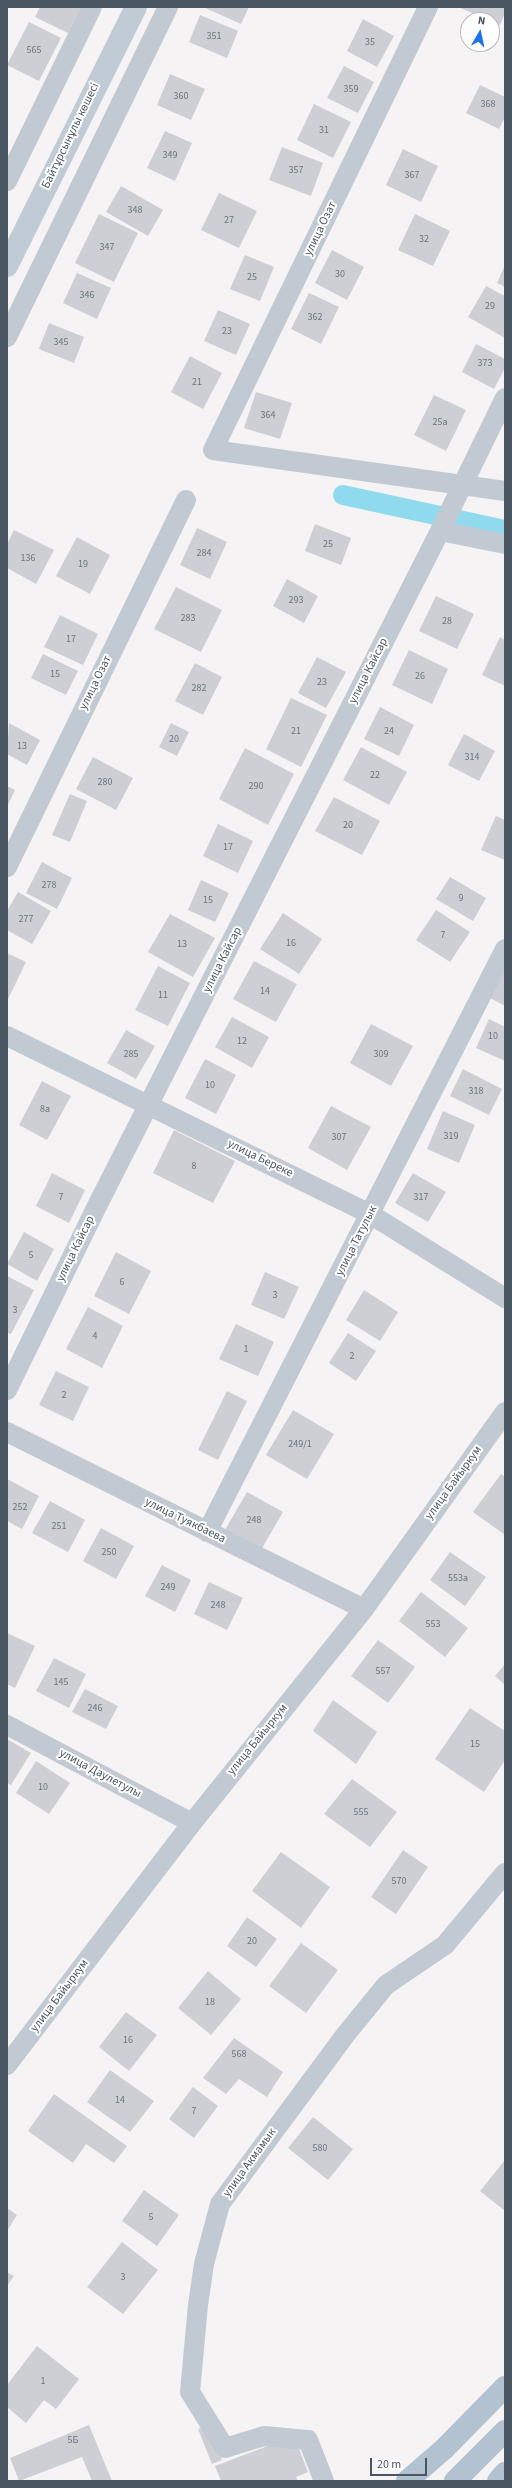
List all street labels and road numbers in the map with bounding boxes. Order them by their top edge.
street label: Байтұрсынұлы көшесі [39,81,103,191]
street label: улица Озат [302,200,340,258]
street label: улица Кайсар [346,636,392,706]
street label: улица Озат [77,654,115,712]
street label: улица Кайсар [200,925,246,995]
street label: улица Береке [225,1137,295,1181]
street label: улица Татулык [333,1204,381,1278]
street label: улица Кайсар [54,1214,98,1284]
street label: улица Байыркум [422,1443,486,1523]
street label: улица Туякбаева [142,1495,228,1547]
street label: улица Байыркум [225,1702,291,1778]
street label: улица Даулетулы [57,1746,143,1802]
street label: улица Байыркум [28,1957,92,2035]
street label: улица Акмамык [220,2126,280,2200]

